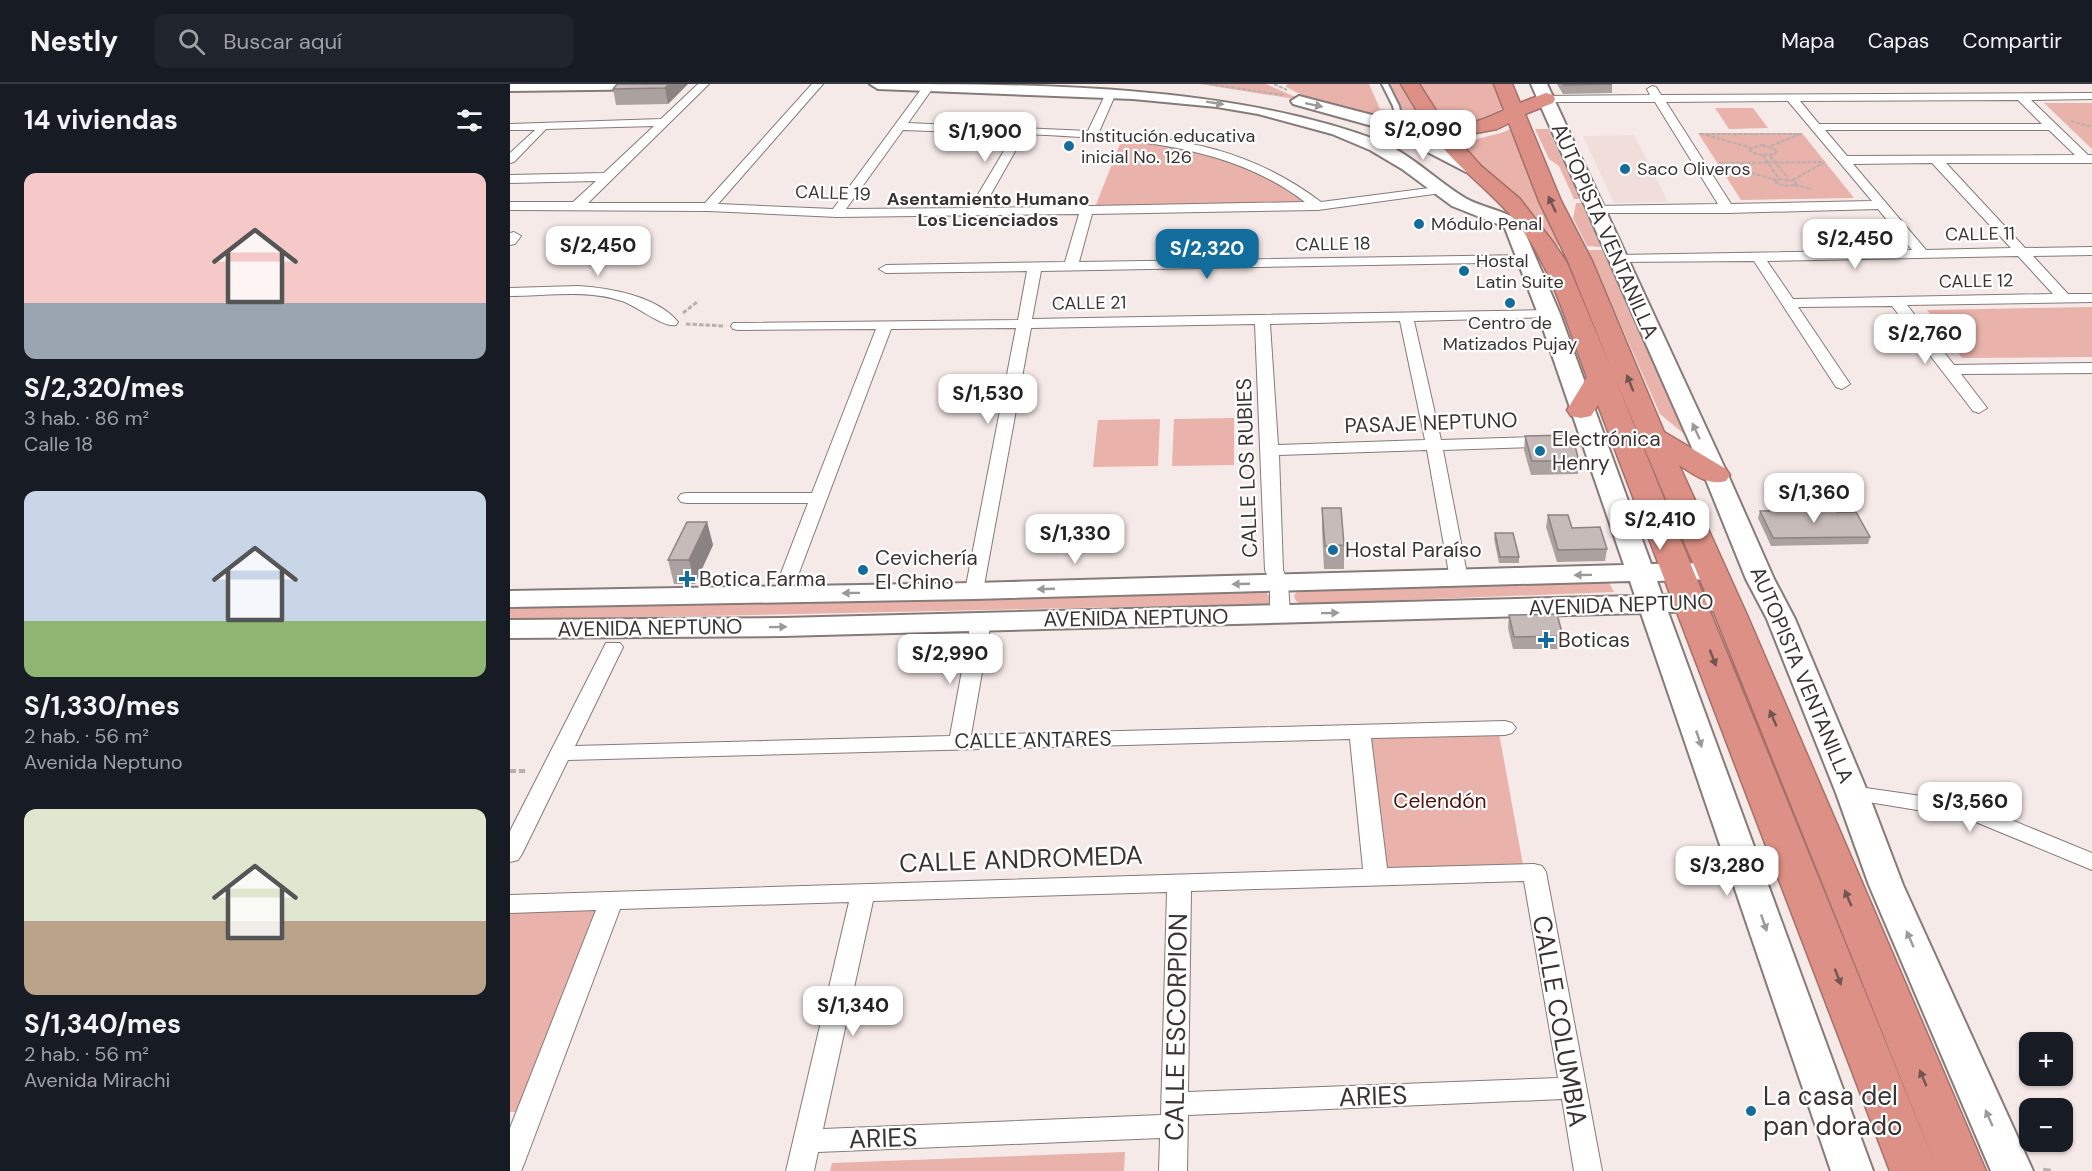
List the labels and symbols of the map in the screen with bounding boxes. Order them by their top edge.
one-way arrow [1205,99,1224,108]
one-way arrow [1305,100,1324,110]
pin: S/2,090 [1368,110,1478,161]
pin: S/1,900 [930,112,1040,163]
street label: AUTOPISTA VENTANILLA [1545,119,1665,343]
place label: Institución educativa inicial No. 126 [1081,124,1255,169]
marker: Institución educativa inicial No. 126 [1062,139,1076,153]
place label: Saco Oliveros [1637,157,1751,181]
marker: Saco Oliveros [1618,162,1632,176]
street label: CALLE 19 [795,180,871,206]
district label: Asentamiento Humano Los Licenciados [887,187,1089,232]
one-way arrow [1547,195,1557,213]
place label: Módulo Penal [1431,212,1542,236]
marker: Módulo Penal [1412,217,1426,231]
pin: S/2,450 [1800,219,1910,270]
street label: CALLE 11 [1945,221,2015,247]
pin: S/2,450 [543,226,653,277]
pin: S/2,320 [1152,229,1262,280]
street label: CALLE 18 [1295,231,1371,257]
place label: Hostal Latin Suite [1476,249,1564,294]
marker: Hostal Latin Suite [1457,264,1471,278]
street label: CALLE 12 [1939,268,2013,294]
street label: CALLE 21 [1052,290,1126,316]
marker: Centro de Matizados Pujay [1503,296,1517,310]
place label: Centro de Matizados Pujay [1443,311,1577,356]
pin: S/2,760 [1870,314,1980,365]
one-way arrow [1625,373,1635,391]
pin: S/1,530 [933,374,1043,425]
street label: CALLE LOS RUBIES [1230,378,1264,558]
street label: PASAJE NEPTUNO [1344,406,1518,440]
one-way arrow [1691,422,1700,439]
place label: Electrónica Henry [1552,425,1661,477]
marker: Electrónica Henry [1533,444,1547,458]
pin: S/1,360 [1759,473,1869,524]
pin: S/2,410 [1605,500,1715,551]
pin: S/1,330 [1020,514,1130,565]
place label: Hostal Paraíso [1345,536,1482,564]
marker: Hostal Paraíso [1326,543,1340,557]
place label: Cevichería El Chino [875,544,978,596]
street label: AUTOPISTA VENTANILLA [1744,562,1860,788]
marker: Cevichería El Chino [856,563,870,577]
place label: Botica Farma [699,565,826,593]
one-way arrow [1573,571,1592,580]
marker: Botica Farma [680,572,694,586]
one-way arrow [1231,579,1250,588]
one-way arrow [1036,584,1055,593]
one-way arrow [841,588,860,598]
street label: AVENIDA NEPTUNO [1528,588,1714,622]
street label: AVENIDA NEPTUNO [1043,602,1229,634]
one-way arrow [1321,608,1340,618]
street label: AVENIDA NEPTUNO [557,612,743,644]
one-way arrow [769,622,788,631]
place label: Boticas [1558,626,1630,654]
marker: Boticas [1539,633,1553,647]
pin: S/2,990 [895,634,1005,685]
one-way arrow [1708,649,1718,667]
one-way arrow [1768,709,1778,727]
street label: CALLE ANTARES [954,725,1112,755]
one-way arrow [1695,730,1705,748]
pin: S/3,560 [1915,782,2025,833]
park label: Celendón [1393,787,1487,815]
street label: CALLE ANDROMEDA [899,838,1143,880]
pin: S/3,280 [1672,846,1782,897]
one-way arrow [1843,889,1852,907]
street label: CALLE ESCORPION [1157,913,1195,1141]
street label: CALLE COLUMBIA [1525,913,1595,1129]
one-way arrow [1760,914,1770,932]
one-way arrow [1905,931,1914,948]
one-way arrow [1833,968,1843,986]
pin: S/1,340 [798,986,908,1037]
one-way arrow [1918,1069,1928,1087]
street label: ARIES [1338,1078,1408,1114]
place label: La casa del pan dorado [1763,1079,1902,1143]
marker: La casa del pan dorado [1744,1104,1758,1118]
one-way arrow [1984,1109,1993,1126]
street label: ARIES [848,1120,918,1156]

